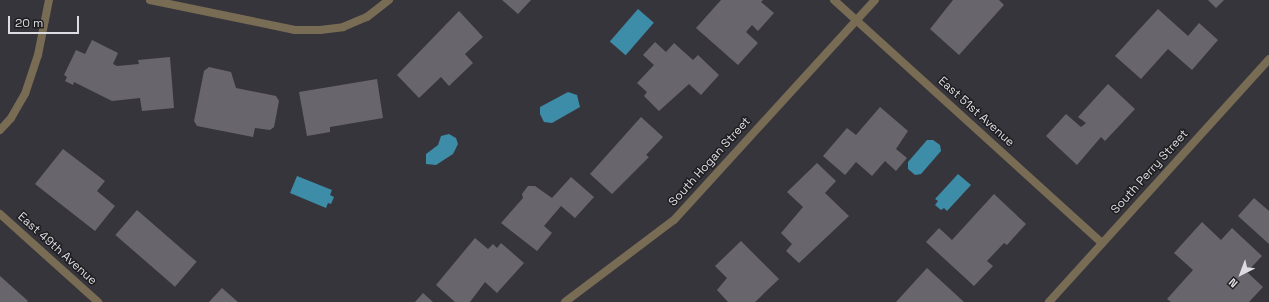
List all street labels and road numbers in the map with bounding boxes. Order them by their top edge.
street label: East 51st Avenue [935,74,1017,150]
street label: South Hogan Street [666,114,754,210]
street label: South Perry Street [1108,127,1192,217]
street label: East 49th Avenue [14,210,100,288]

